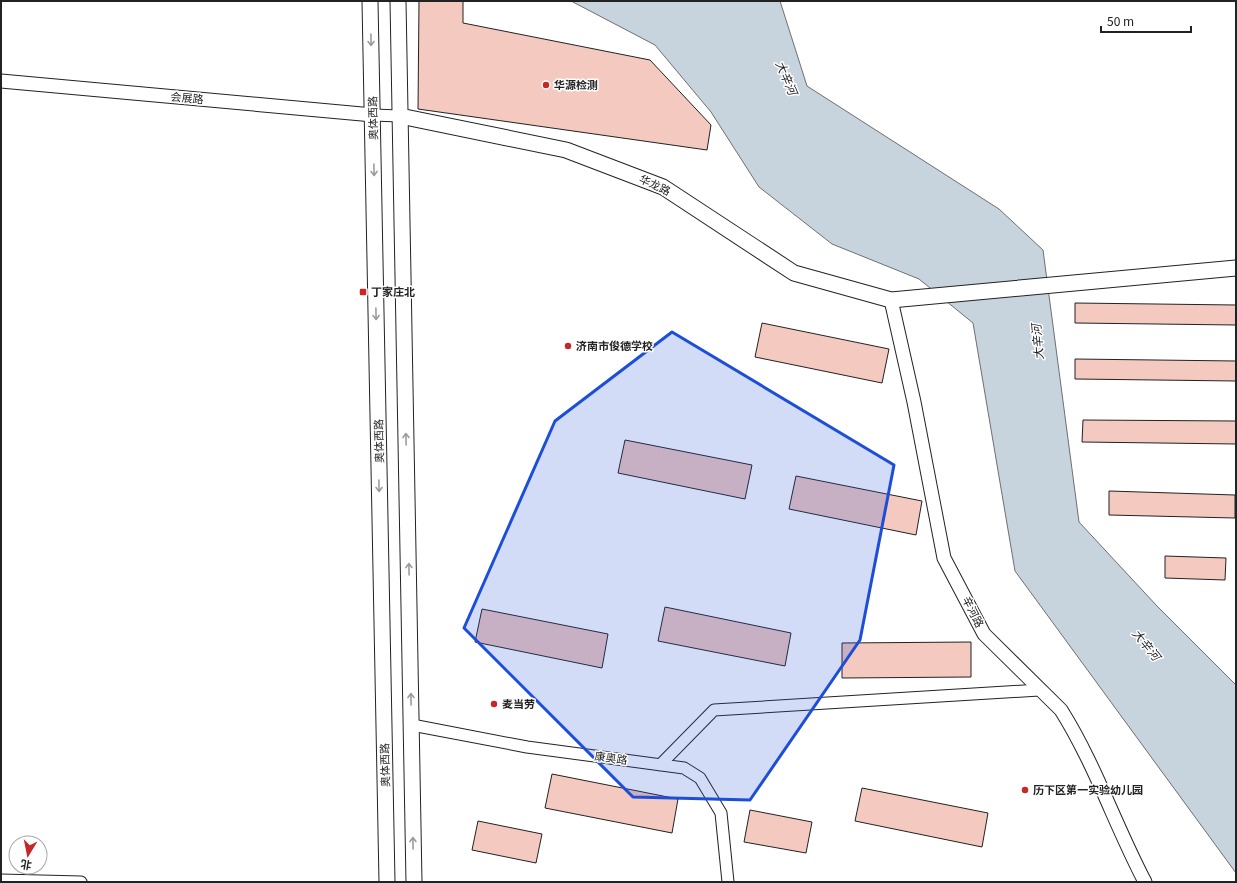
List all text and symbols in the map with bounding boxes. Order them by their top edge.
scale bar [1101,8,1191,34]
text: 50 m [1107,12,1134,29]
one-way arrow [367,33,375,46]
water label: 大辛河 [773,58,803,99]
place label: 华源检测 [554,76,598,92]
marker: 华源检测 [541,80,551,90]
street label: 会展路 [170,88,204,106]
street label: 奥体西路 [364,96,380,140]
one-way arrow [370,163,378,176]
street label: 华龙路 [637,170,674,198]
place label: 丁家庄北 [371,283,415,299]
marker: 丁家庄北 [358,287,368,297]
one-way arrow [372,307,380,320]
water label: 大辛河 [1026,321,1047,361]
place label: 济南市俊德学校 [576,337,653,353]
marker: 济南市俊德学校 [563,341,573,351]
street label: 奥体西路 [370,419,386,463]
one-way arrow [402,433,410,446]
one-way arrow [375,479,383,492]
one-way arrow [405,563,413,576]
street label: 辛河路 [959,593,989,630]
water label: 大辛河 [1129,625,1166,665]
one-way arrow [408,693,415,706]
place label: 麦当劳 [502,695,535,711]
marker: 麦当劳 [489,699,499,709]
street label: 奥体西路 [376,743,392,787]
street label: 康奥路 [594,747,629,767]
place label: 历下区第一实验幼儿园 [1033,781,1143,797]
marker: 历下区第一实验幼儿园 [1020,785,1030,795]
north arrow [8,835,48,875]
one-way arrow [409,837,417,850]
text: 北 [19,857,33,875]

